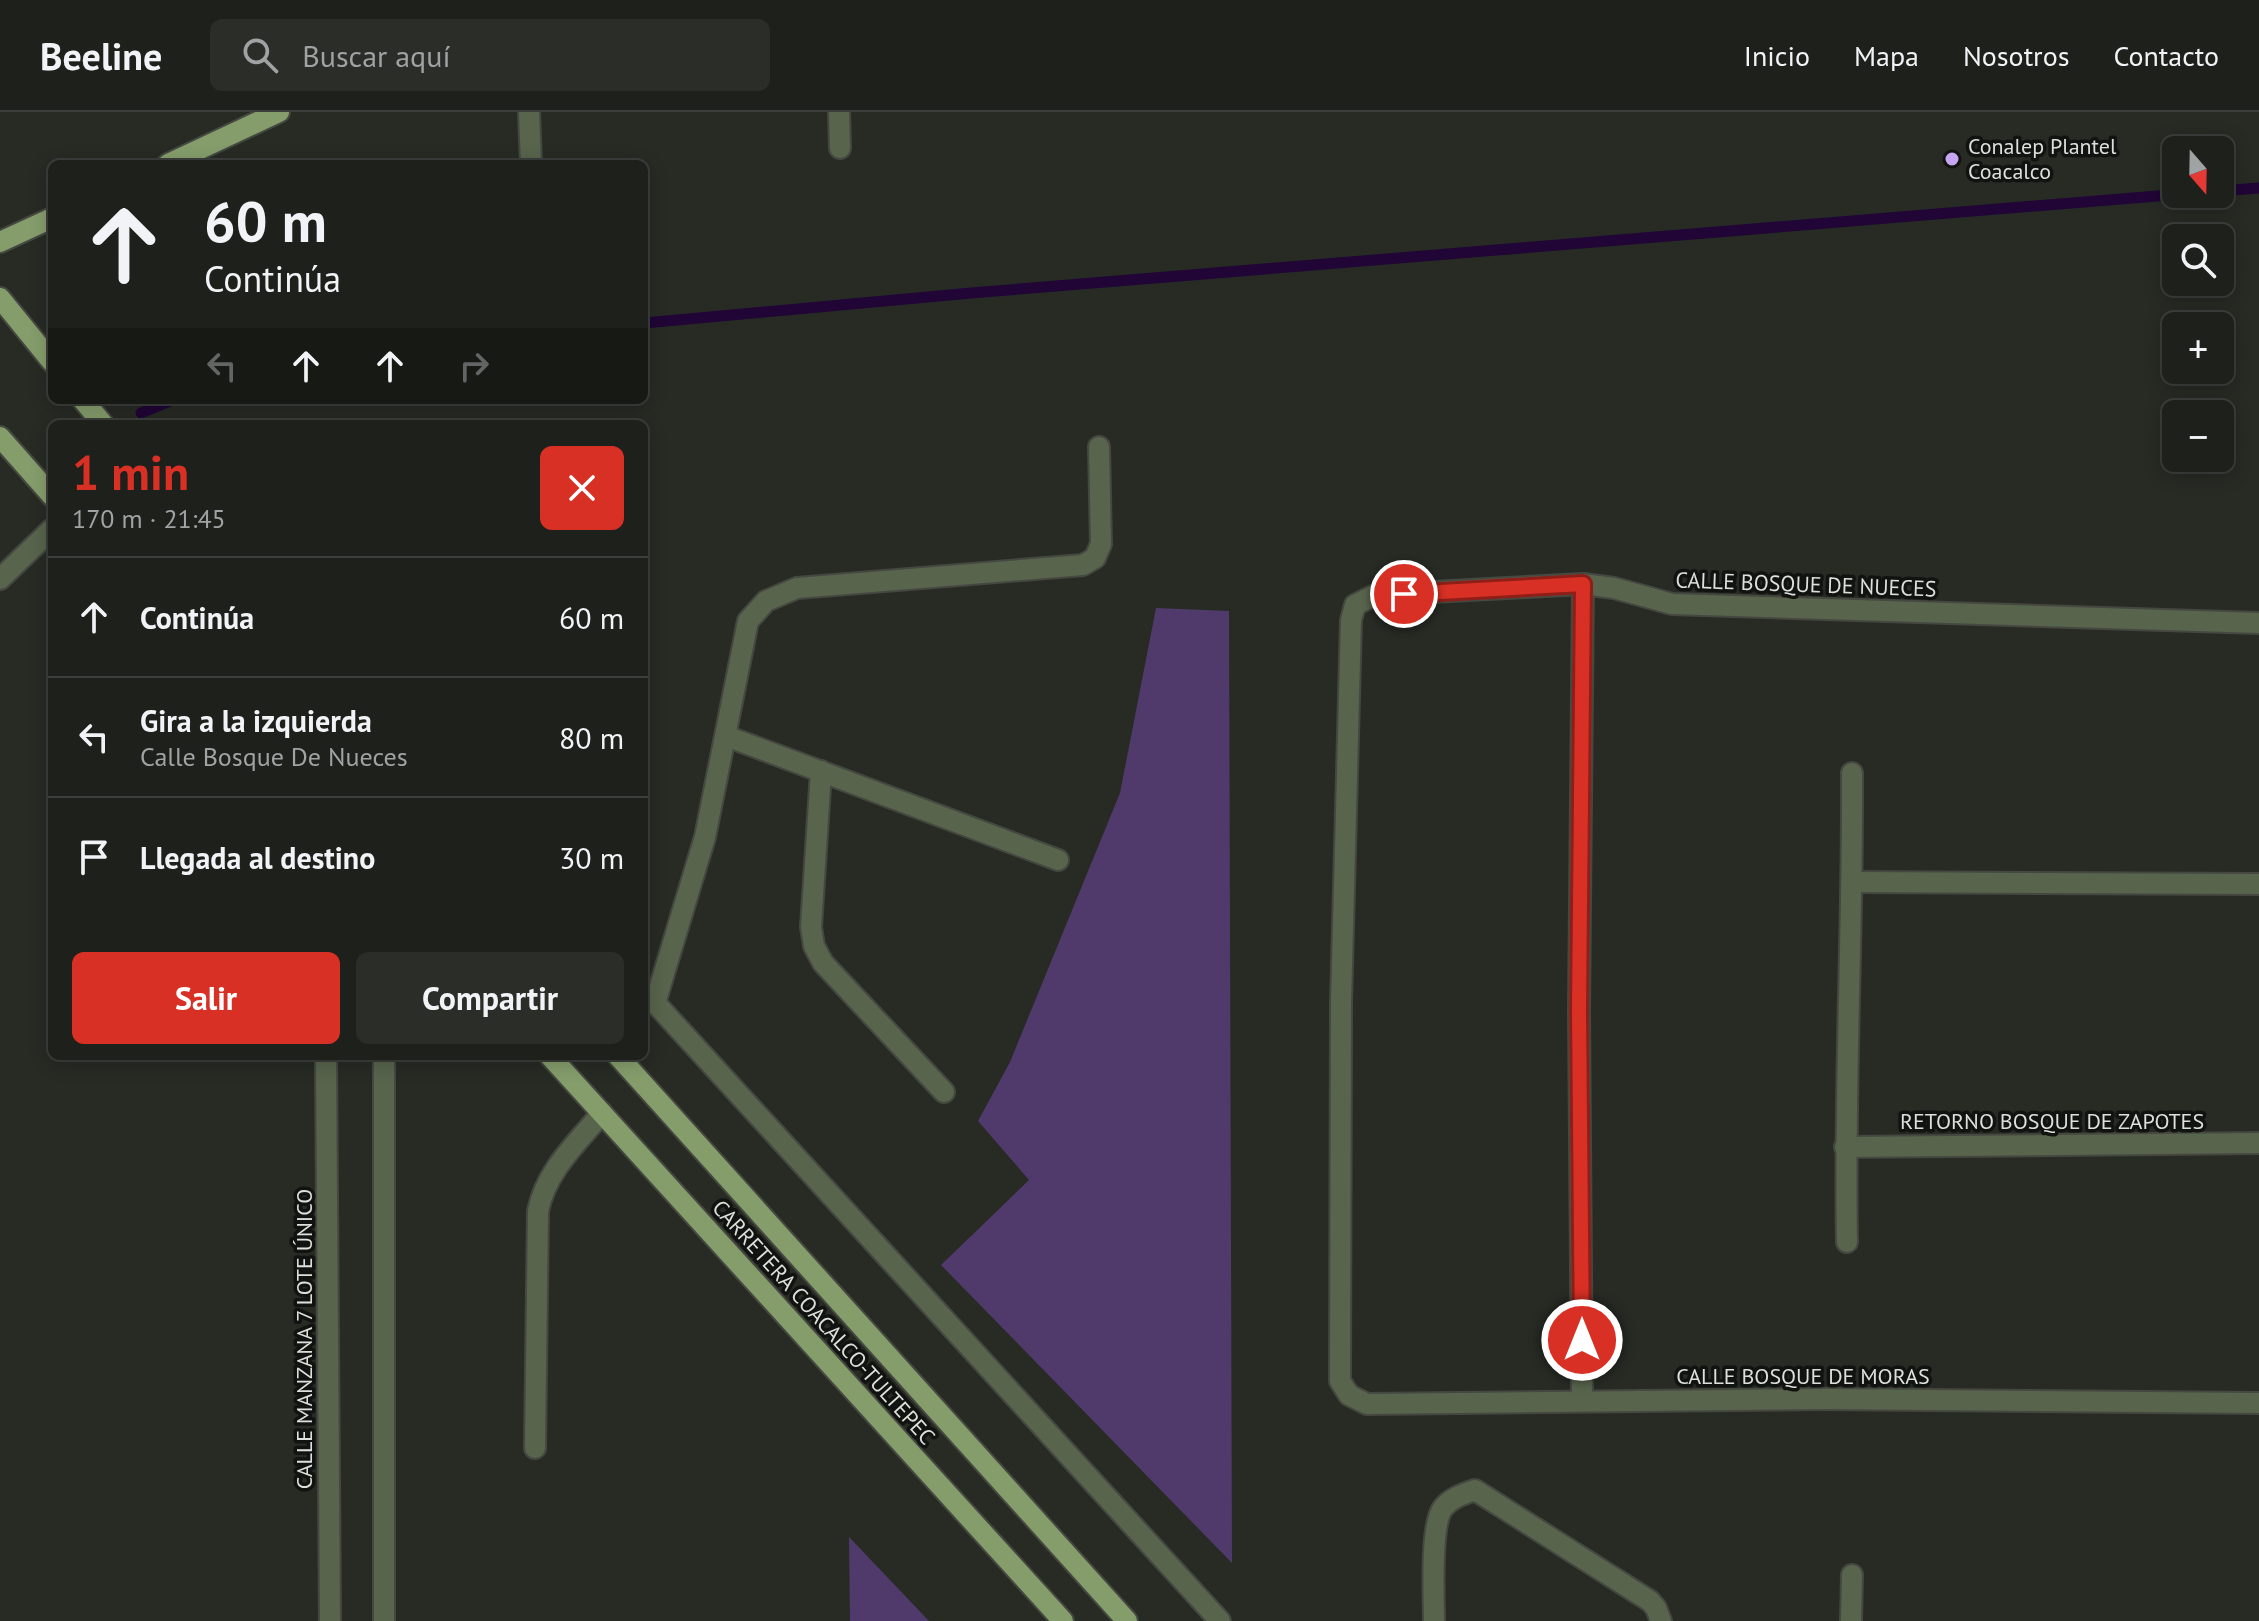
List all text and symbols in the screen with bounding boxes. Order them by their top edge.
search box [210,19,770,91]
text: Beeline [40,31,162,80]
icon: search [238,33,282,77]
text: Buscar aquí [302,36,450,75]
text: Inicio [1744,37,1810,74]
text: Mapa [1854,37,1919,74]
text: Nosotros [1963,37,2069,74]
text: Contacto [2113,37,2219,74]
place label: Conalep Plantel Coacalco [1968,132,2117,185]
north arrow [2162,136,2234,208]
map controls [2162,136,2234,472]
marker: Conalep Plantel Coacalco [1943,150,1961,168]
text: 60 m [204,185,327,257]
icon: ahead [72,192,176,296]
button: search [2162,224,2234,296]
text: Continúa [204,255,341,302]
button: + [2162,312,2234,384]
icon: left [200,344,244,388]
icon: ahead [284,344,328,388]
icon: ahead [368,344,412,388]
icon: right [452,344,496,388]
button: − [2162,400,2234,472]
text: 1 min [72,441,189,503]
button: close [540,446,624,530]
text: 170 m · 21:45 [72,502,226,535]
pin [1370,560,1438,628]
street label: CALLE BOSQUE DE NUECES [1675,565,1937,603]
icon: arrive [1382,572,1426,616]
icon: ahead [72,595,116,639]
text: Continúa [140,598,254,637]
text: 60 m [559,598,624,637]
text: Gira a la izquierda [140,701,372,740]
icon: left [72,715,116,759]
text: 80 m [559,718,624,757]
text: Calle Bosque De Nueces [140,740,408,773]
icon: arrive [72,835,116,879]
text: Llegada al destino [140,838,375,877]
text: 30 m [559,838,624,877]
button: Salir [72,952,340,1044]
button: Compartir [356,952,624,1044]
street label: RETORNO BOSQUE DE ZAPOTES [1900,1107,2204,1135]
street label: CALLE MANZANA 7 LOTE ÚNICO [290,1189,318,1489]
street label: CARRETERA COACALCO-TULTEPEC [707,1194,941,1450]
position arrow [1540,1298,1624,1382]
street label: CALLE BOSQUE DE MORAS [1676,1362,1930,1390]

